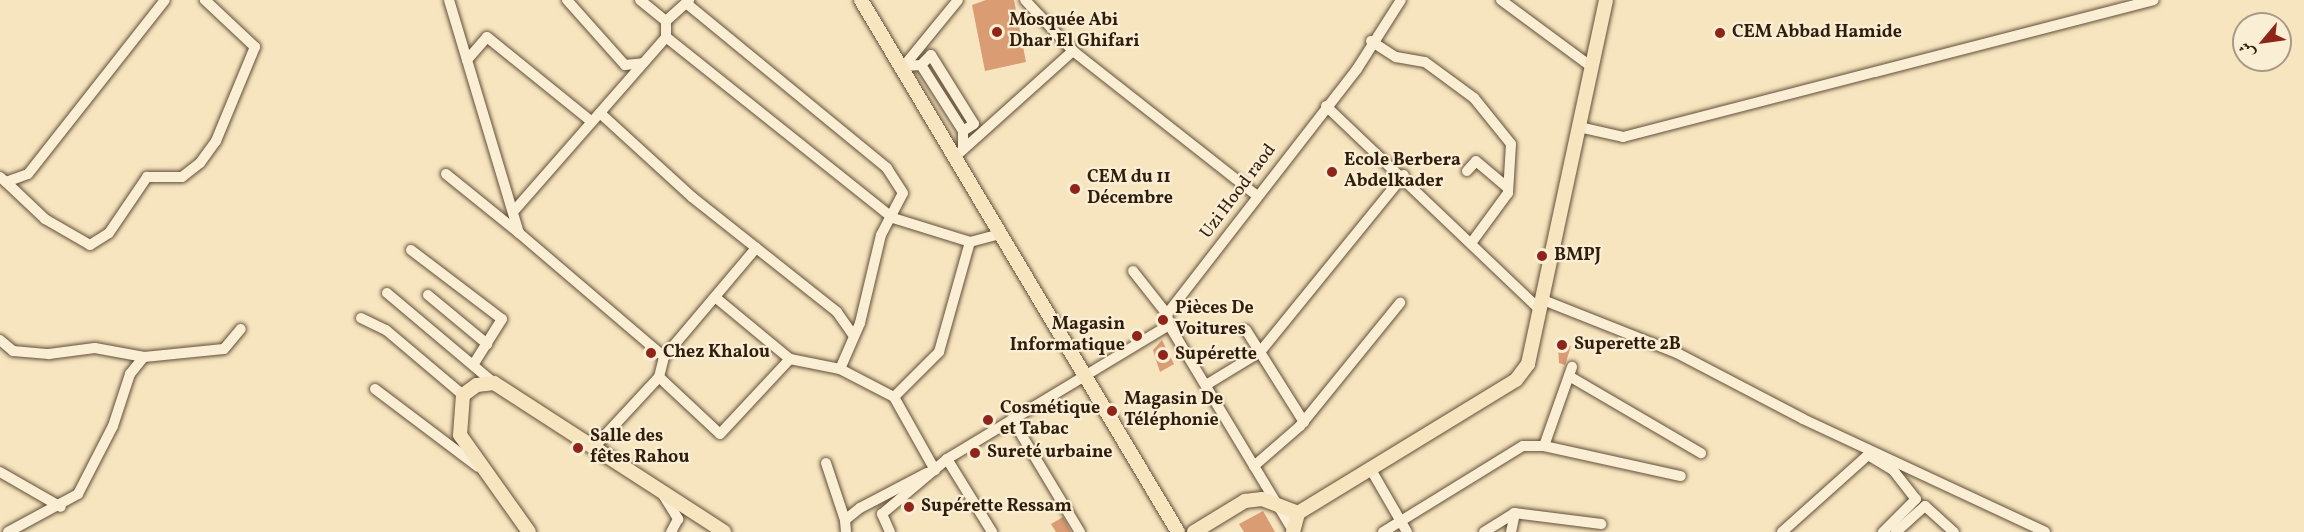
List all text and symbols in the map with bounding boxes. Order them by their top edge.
place label: Mosquée Abi Dhar El Ghifari [1009,11,1140,54]
north arrow [2232,12,2292,72]
place label: CEM Abbad Hamide [1732,22,1902,44]
marker: Mosquée Abi Dhar El Ghifari [990,25,1004,39]
marker: CEM Abbad Hamide [1713,26,1727,40]
text: ش [2235,37,2261,62]
street label: Uzi Hood raod [1196,140,1282,244]
place label: Ecole Berbera Abdelkader [1344,151,1461,194]
marker: Ecole Berbera Abdelkader [1325,165,1339,179]
place label: CEM du 11 Décembre [1087,168,1173,210]
marker: CEM du 11 Décembre [1068,182,1082,196]
place label: BMPJ [1554,245,1601,267]
marker: BMPJ [1535,249,1549,263]
place label: Pièces De Voitures [1175,299,1254,342]
marker: Pièces De Voitures [1156,313,1170,327]
place label: Magasin Informatique [1010,315,1125,358]
marker: Magasin Informatique [1130,329,1144,343]
place label: Superette 2B [1574,334,1681,356]
marker: Superette 2B [1555,338,1569,352]
place label: Chez Khalou [663,342,770,364]
place label: Supérette [1175,344,1257,366]
marker: Chez Khalou [644,346,658,360]
marker: Supérette [1156,348,1170,362]
place label: Magasin De Téléphonie [1124,390,1223,432]
place label: Cosmétique et Tabac [1000,399,1100,442]
marker: Magasin De Téléphonie [1105,404,1119,418]
marker: Cosmétique et Tabac [981,413,995,427]
place label: Salle des fêtes Rahou [590,427,689,470]
marker: Salle des fêtes Rahou [571,441,585,455]
place label: Sureté urbaine [987,442,1113,464]
marker: Sureté urbaine [968,446,982,460]
place label: Supérette Ressam [921,496,1072,518]
marker: Supérette Ressam [902,500,916,514]

